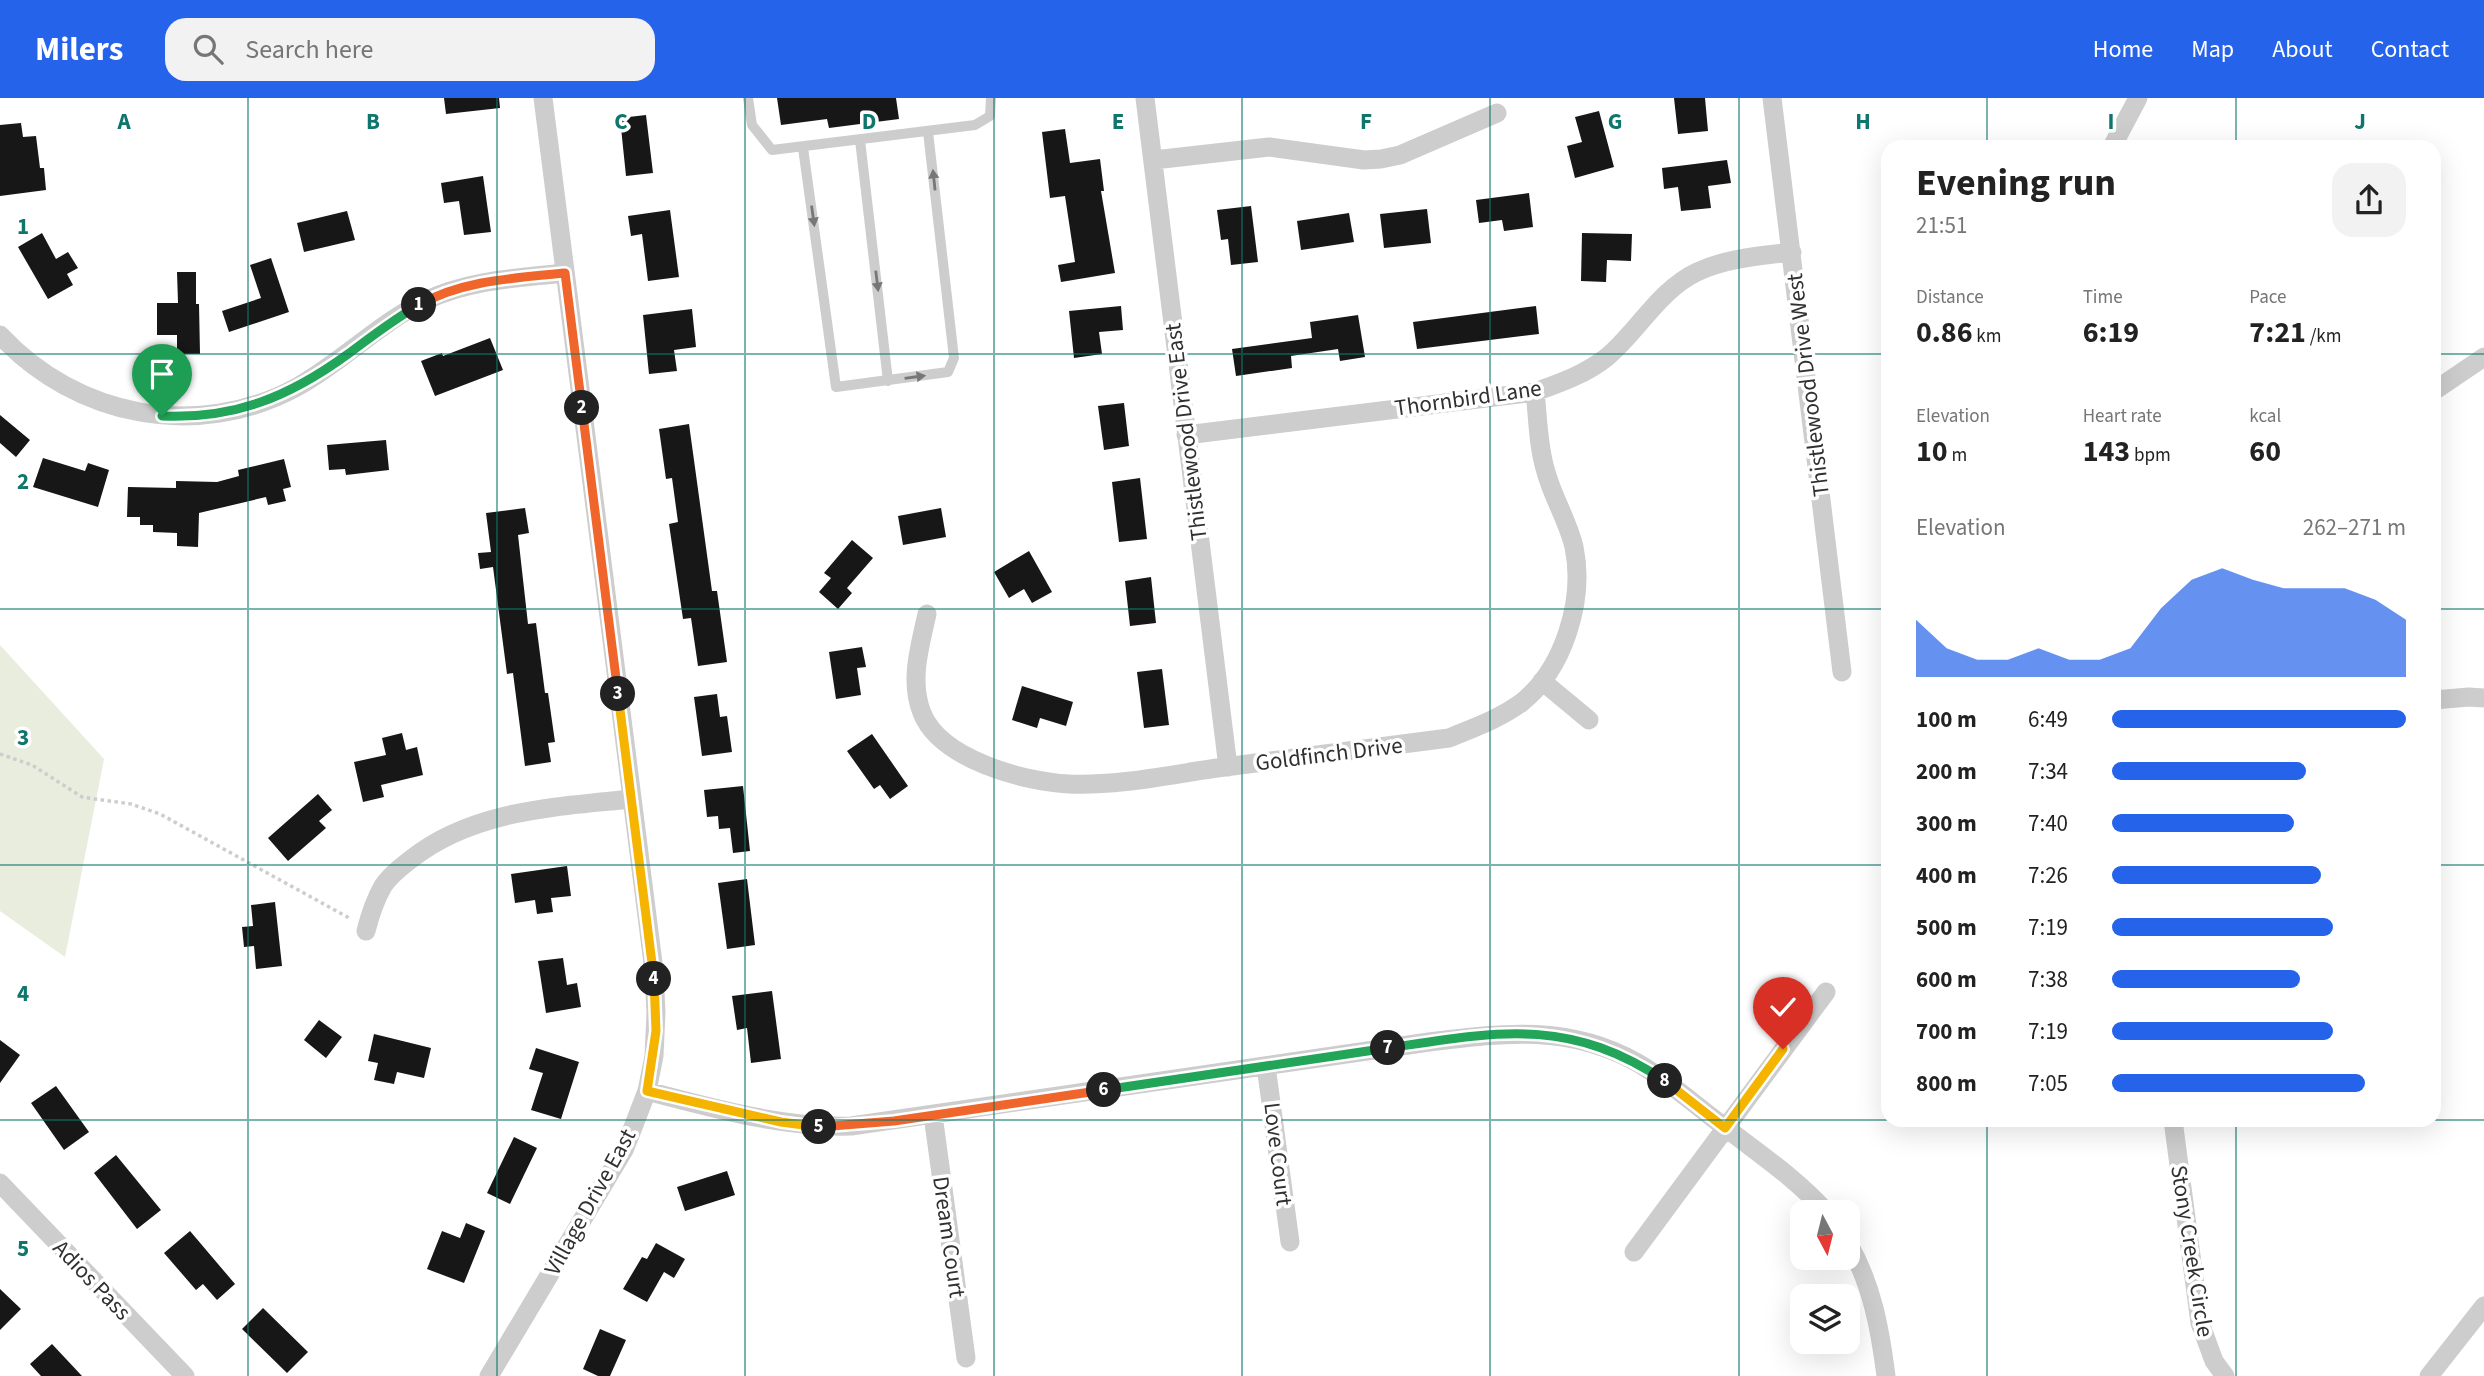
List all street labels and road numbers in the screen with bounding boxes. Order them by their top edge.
street label: Thistlewood Drive West [1778,271,1838,498]
street label: Thistlewood Drive East [1156,321,1216,543]
street label: Thornbird Lane [1392,371,1544,425]
street label: Goldfinch Drive [1254,729,1404,779]
street label: Love Court [1255,1100,1301,1208]
street label: Village Drive East [536,1122,644,1281]
street label: Stony Creek Circle [2162,1163,2222,1339]
street label: Dream Court [924,1174,974,1300]
street label: Adios Pass [45,1232,139,1328]

